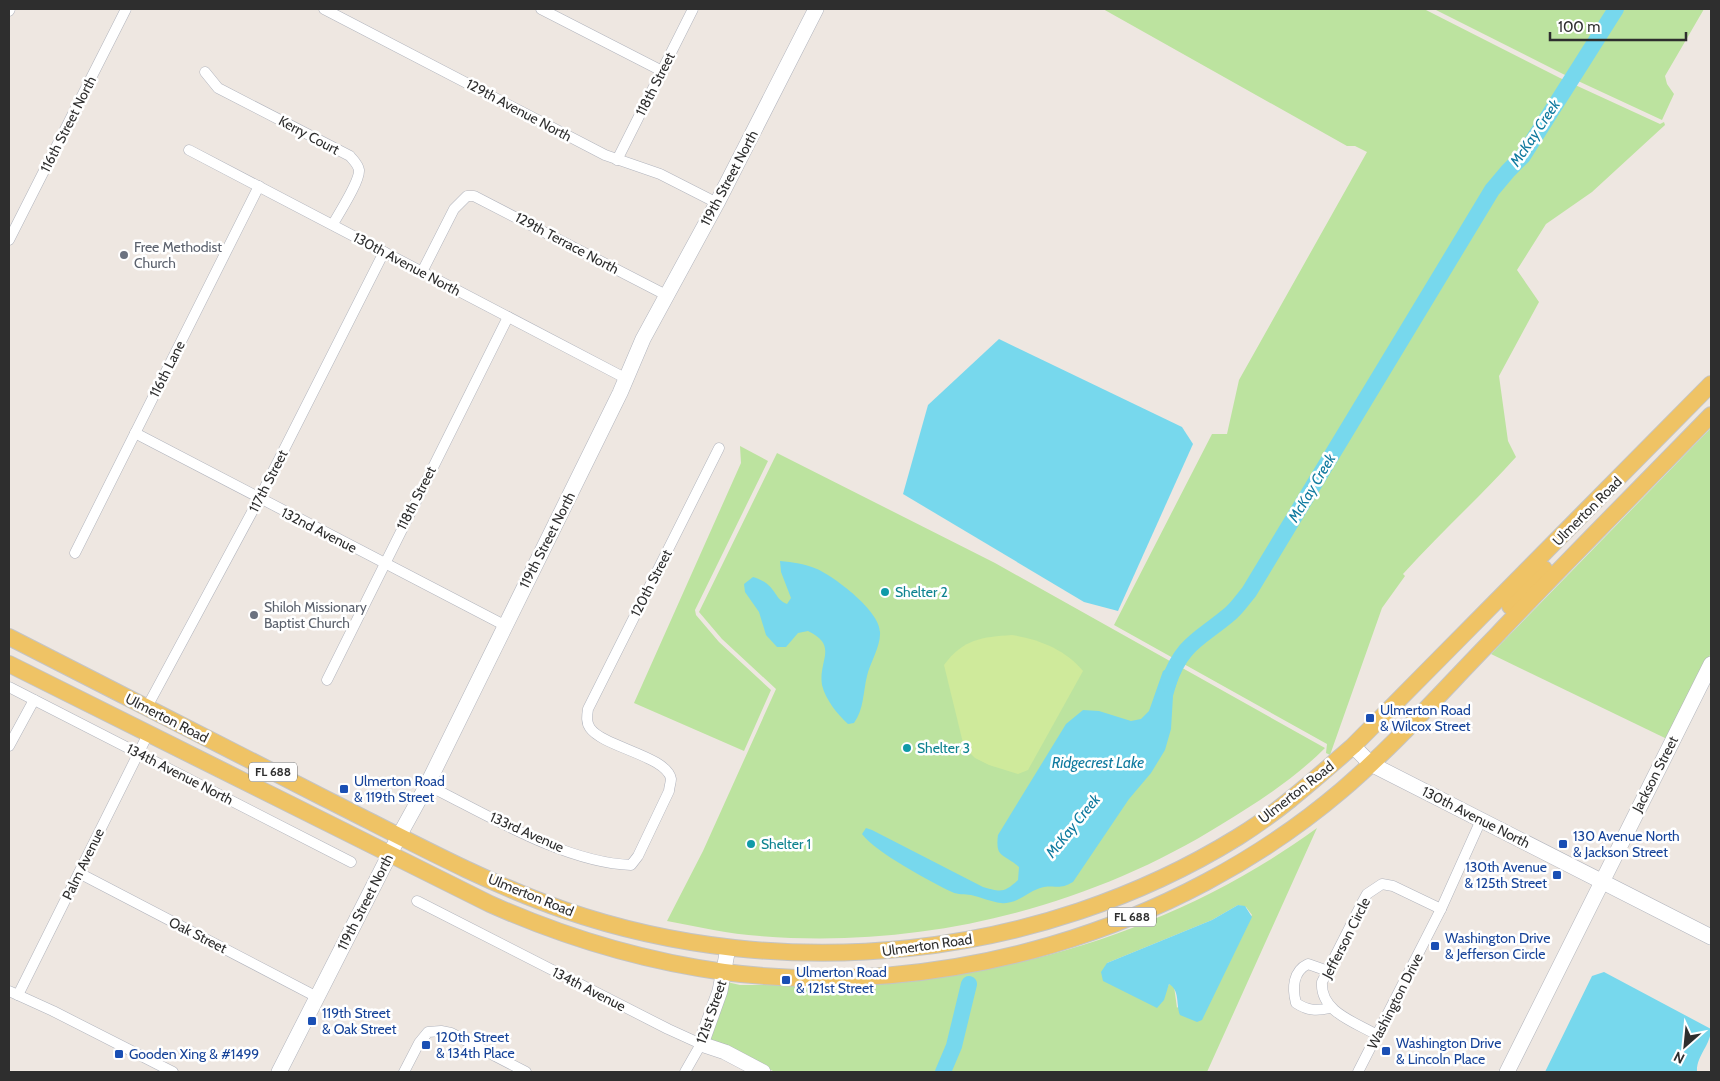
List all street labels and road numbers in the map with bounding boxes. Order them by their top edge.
street label: 118th Street [631,49,679,119]
street label: 116th Street North [36,73,100,175]
street label: 129th Avenue North [463,75,575,145]
street label: Kerry Court [276,111,343,159]
street label: 119th Street North [696,127,762,229]
street label: 129th Terrace North [512,208,622,278]
street label: 130th Avenue North [350,228,464,300]
street label: 116th Lane [145,338,189,400]
street label: 117th Street [245,447,291,515]
street label: 118th Street [392,463,440,533]
street label: Ulmerton Road [1549,473,1625,549]
street label: 119th Street North [515,489,579,591]
street label: 132nd Avenue [278,503,360,557]
street label: 120th Street [626,546,676,620]
street label: Ulmerton Road [122,689,212,747]
street label: Jackson Street [1628,733,1682,816]
street label: 134th Avenue North [124,739,236,809]
street label: Ulmerton Road [1255,757,1337,827]
road number: FL 688 [249,762,297,782]
street label: 130th Avenue North [1419,782,1533,852]
street label: 133rd Avenue [487,808,567,856]
street label: Palm Avenue [58,825,108,903]
street label: 119th Street North [333,851,397,953]
street label: Ulmerton Road [486,870,576,920]
street label: Jefferson Circle [1317,894,1374,983]
road number: FL 688 [1108,908,1156,926]
street label: Oak Street [166,913,230,957]
street label: Ulmerton Road [881,930,973,960]
street label: Washington Drive [1363,950,1427,1052]
street label: 134th Avenue [549,963,629,1015]
street label: 121st Street [692,978,730,1046]

